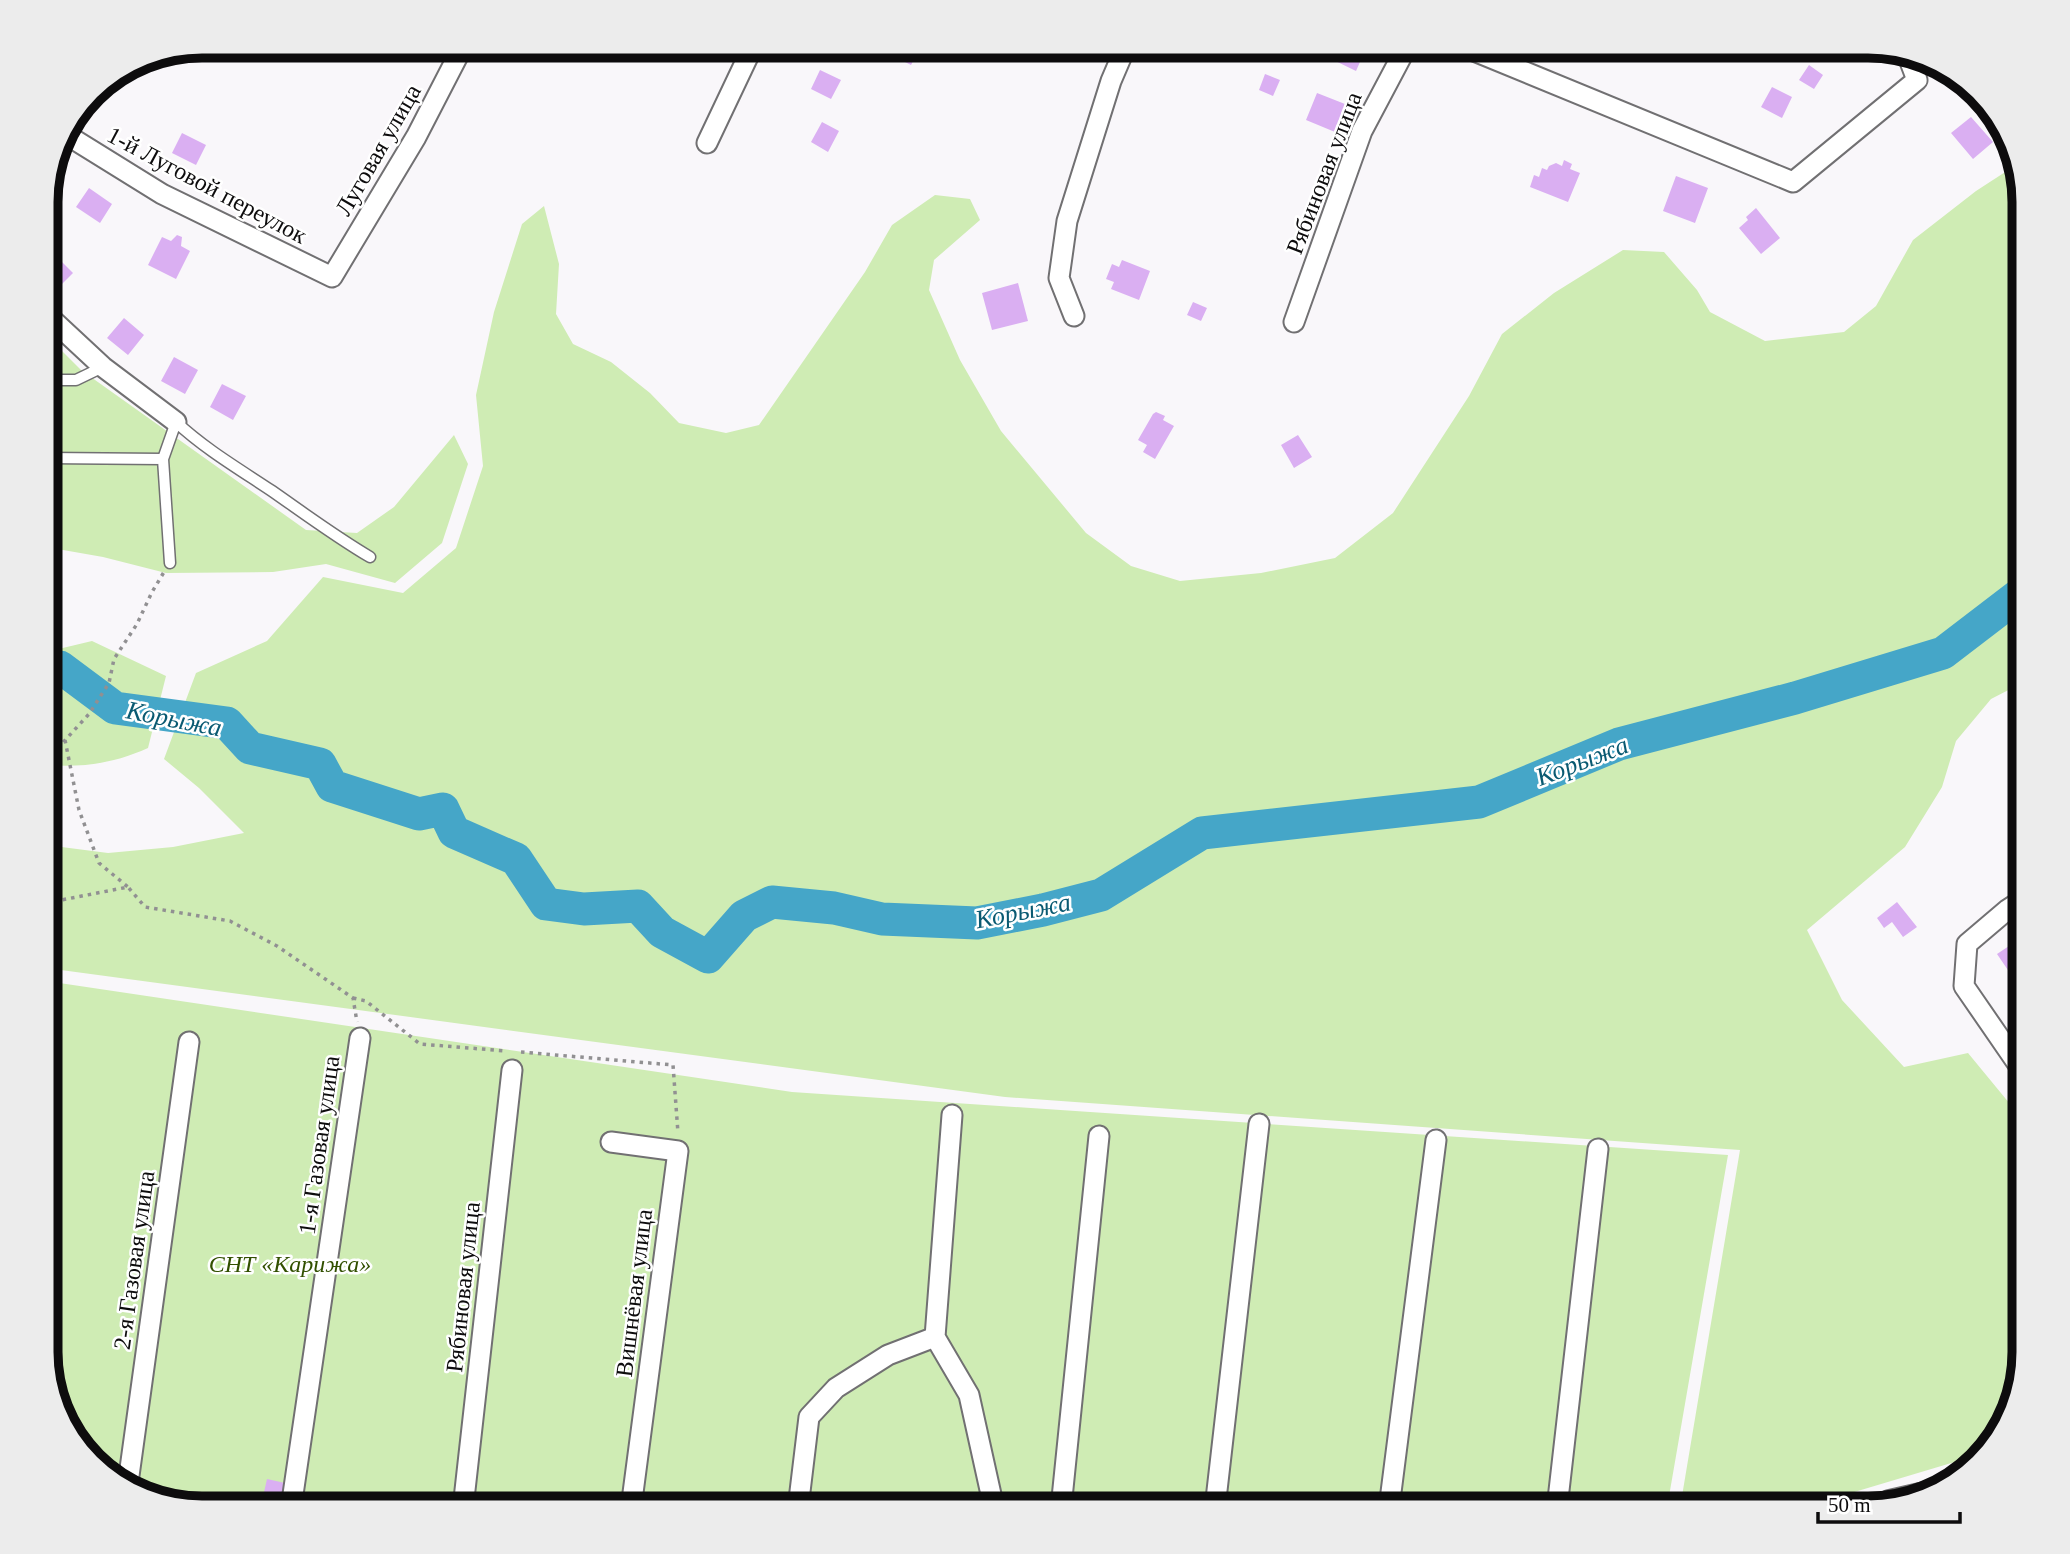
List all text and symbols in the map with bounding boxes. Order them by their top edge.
street label: Луговая улица [330,80,426,220]
street label: Рябиновая улица [1281,88,1367,258]
street label: 1-й Луговой переулок [103,121,311,249]
water label: Корыжа [123,695,224,742]
water label: Корыжа [1531,730,1632,792]
water label: Корыжа [972,888,1073,935]
street label: 1-я Газовая улица [294,1054,344,1236]
street label: 2-я Газовая улица [109,1169,159,1351]
street label: Рябиновая улица [441,1200,485,1374]
street label: Вишнёвая улица [611,1207,657,1378]
park label: СНТ «Карижа» [209,1251,371,1277]
scale bar [1818,1480,1960,1524]
text: 50 m [1828,1493,1871,1517]

